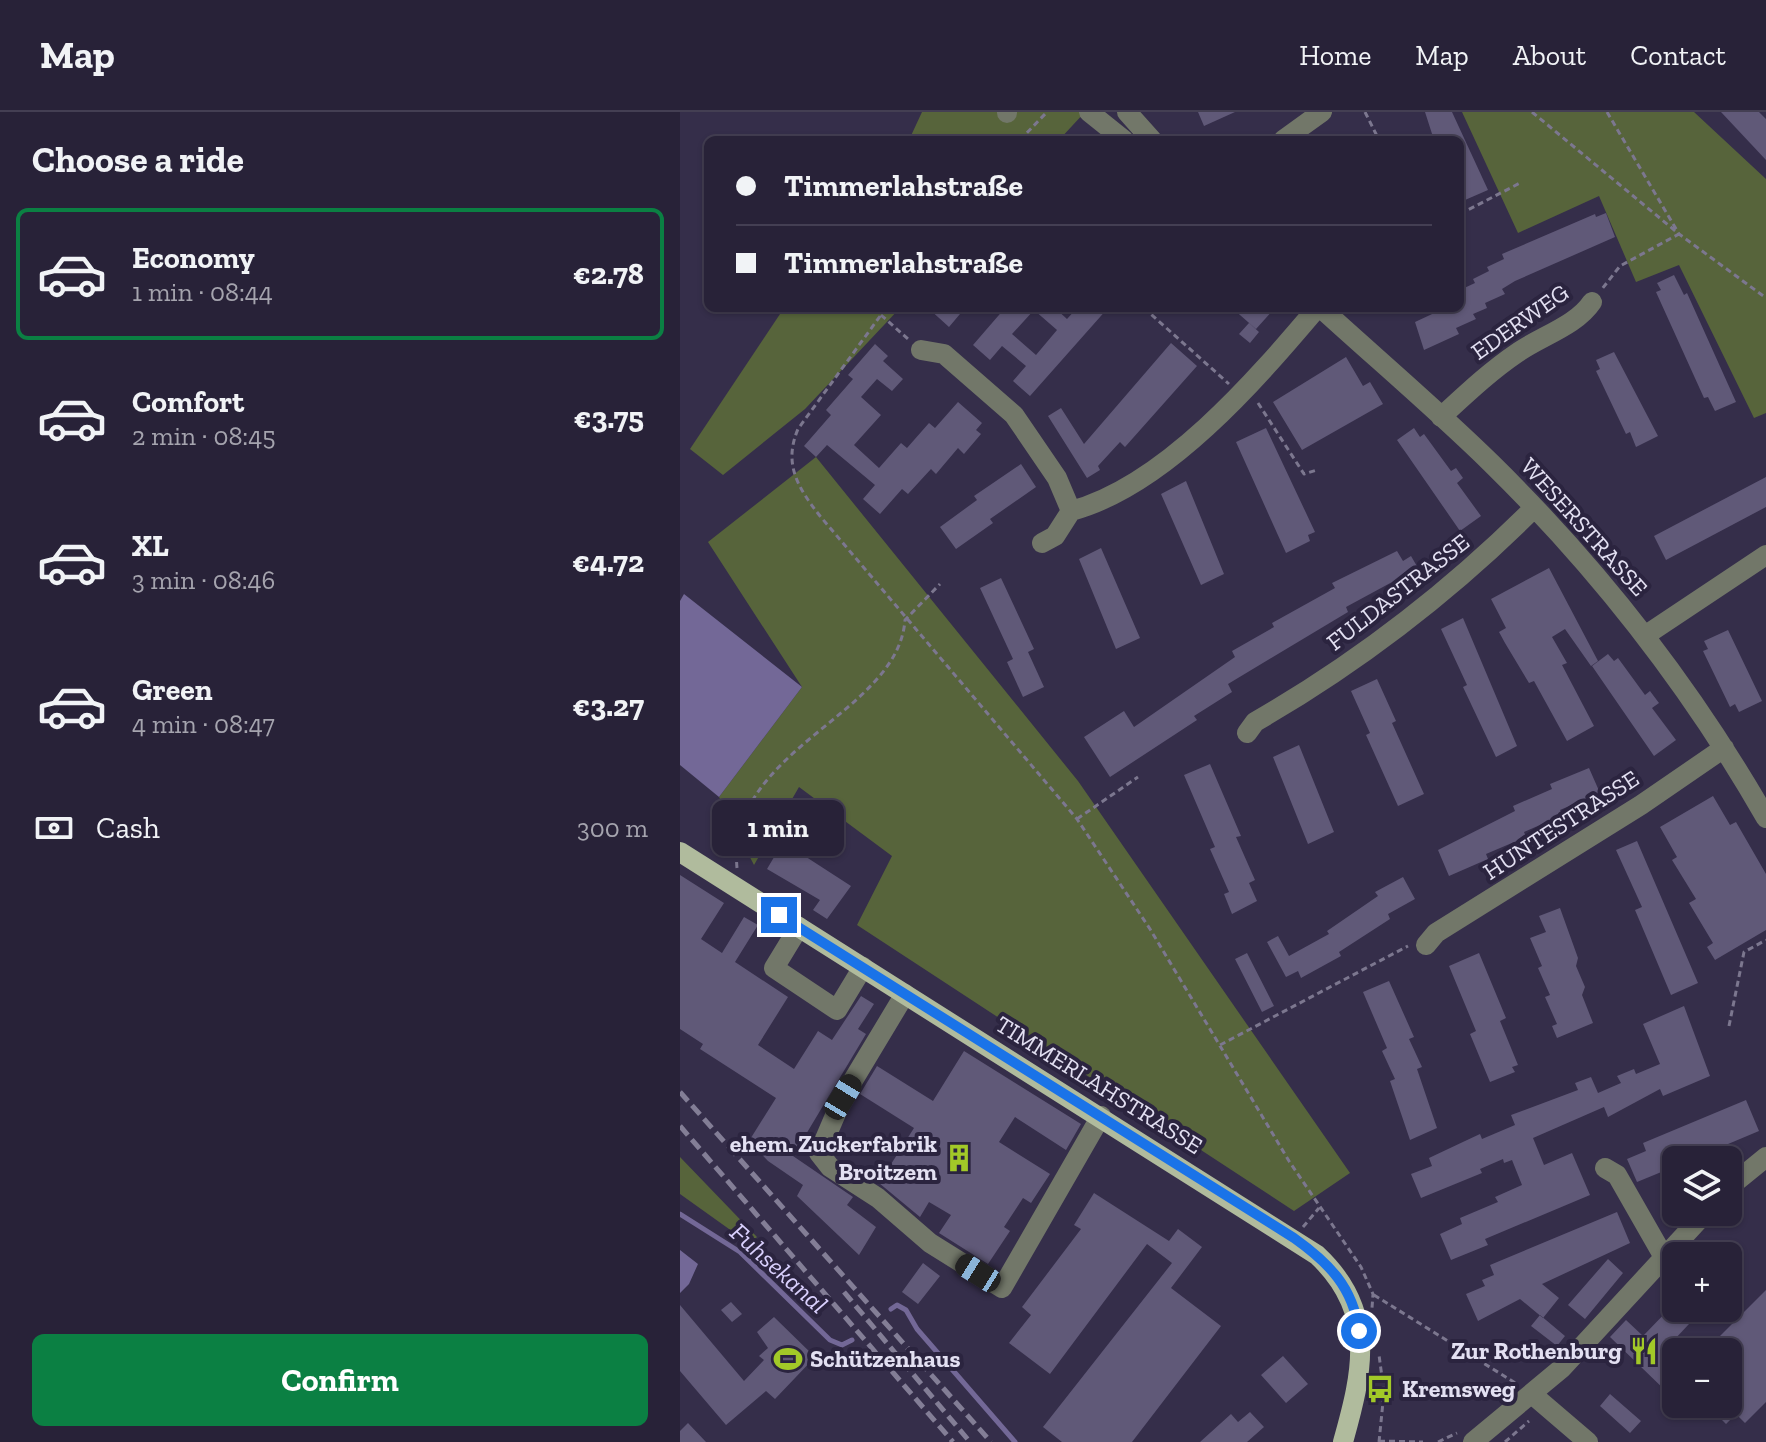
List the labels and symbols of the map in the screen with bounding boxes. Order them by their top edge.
street label: EDERWEG [1465,278,1574,366]
street label: WESERSTRASSE [1515,452,1654,602]
street label: FULDASTRASSE [1321,527,1475,656]
street label: HUNTESTRASSE [1477,763,1644,886]
callout: 1 min [713,799,845,855]
route end [761,897,797,933]
street label: TIMMERLAHSTRASSE [991,1009,1208,1160]
car [820,1070,866,1124]
place label: ehem. Zuckerfabrik Broitzem [730,1129,937,1186]
building icon: ehem. Zuckerfabrik Broitzem [944,1143,974,1173]
water label: Fuhsekanal [724,1216,834,1320]
car [951,1250,1005,1296]
route start [1341,1313,1377,1349]
place label: Zur Rothenburg [1451,1336,1622,1365]
restaurant icon: Zur Rothenburg [1629,1336,1659,1366]
sports icon: Schützenhaus [773,1344,803,1374]
place label: Schützenhaus [810,1344,961,1373]
bus stop icon: Kremsweg [1365,1374,1395,1404]
place label: Kremsweg [1402,1374,1516,1403]

